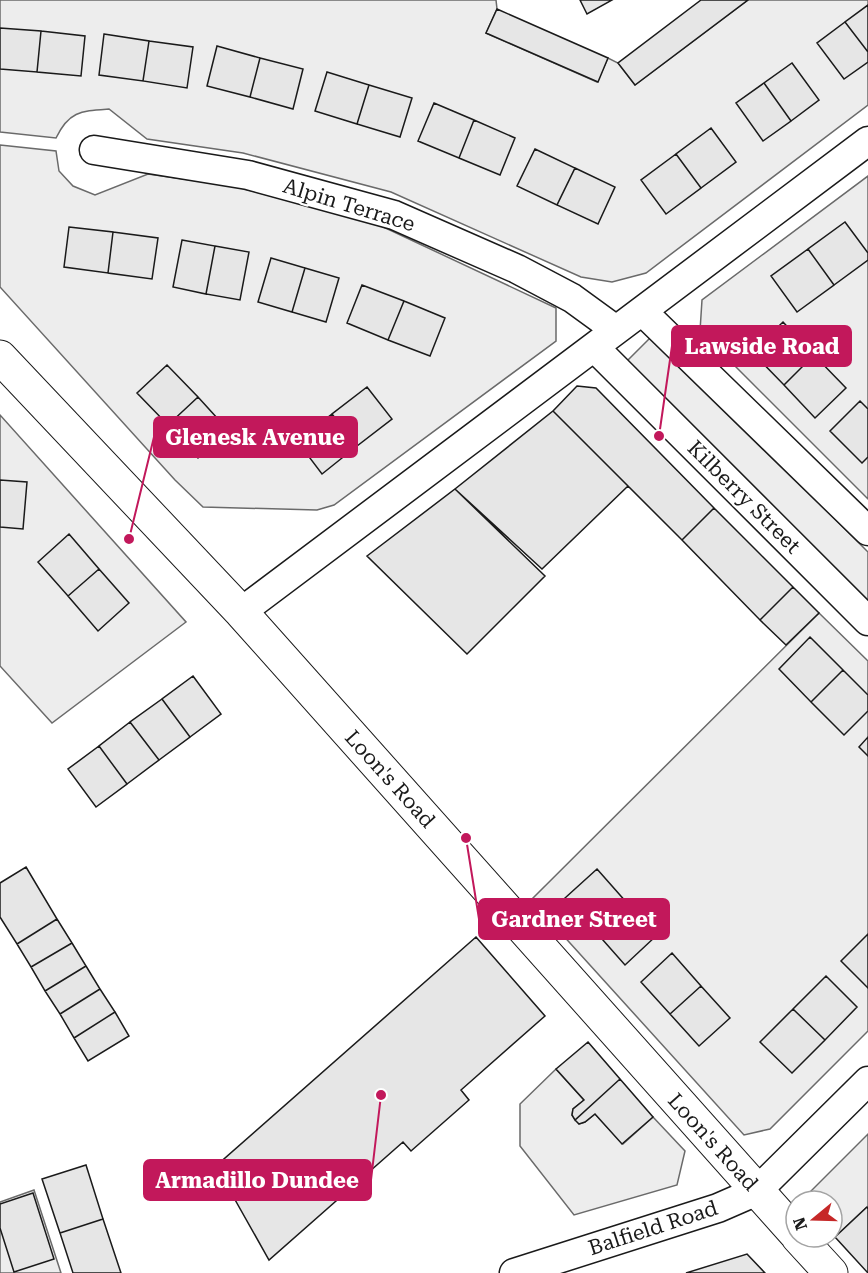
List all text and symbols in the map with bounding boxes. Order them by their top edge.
street label: Alpin Terrace [280,174,418,236]
callout: Lawside Road [672,326,851,366]
text: Lawside Road [685,334,840,359]
callout: Glenesk Avenue [154,417,357,457]
text: Glenesk Avenue [165,425,345,450]
street label: Kilberry Street [683,436,805,558]
street label: Loon's Road [340,725,440,833]
callout: Gardner Street [479,899,669,939]
text: Gardner Street [491,907,657,932]
street label: Loon's Road [663,1088,763,1196]
callout: Armadillo Dundee [144,1160,371,1200]
text: Armadillo Dundee [155,1168,359,1193]
north arrow [784,1189,844,1249]
street label: Balfield Road [585,1196,721,1260]
text: N [789,1215,811,1233]

